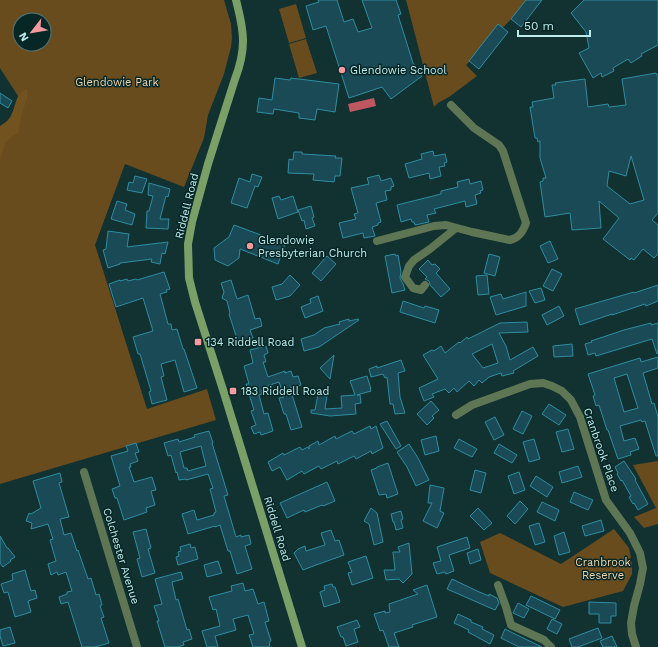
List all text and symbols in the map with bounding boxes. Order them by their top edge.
north arrow [12,12,52,52]
scale bar [518,12,590,38]
text: 50 m [524,19,554,33]
text: N [16,30,32,44]
place label: Glendowie School [350,64,447,77]
marker: Glendowie School [337,65,347,75]
park label: Glendowie Park [75,76,159,89]
street label: Riddell Road [173,172,201,240]
place label: Glendowie Presbyterian Church [258,234,367,260]
marker: Glendowie Presbyterian Church [245,241,255,251]
place label: 134 Riddell Road [206,336,294,349]
marker: 134 Riddell Road [193,337,203,347]
place label: 183 Riddell Road [241,385,329,398]
marker: 183 Riddell Road [228,386,238,396]
street label: Cranbrook Place [581,406,621,494]
street label: Riddell Road [261,495,293,563]
street label: Colchester Avenue [100,506,142,606]
park label: Cranbrook Reserve [575,556,631,582]

